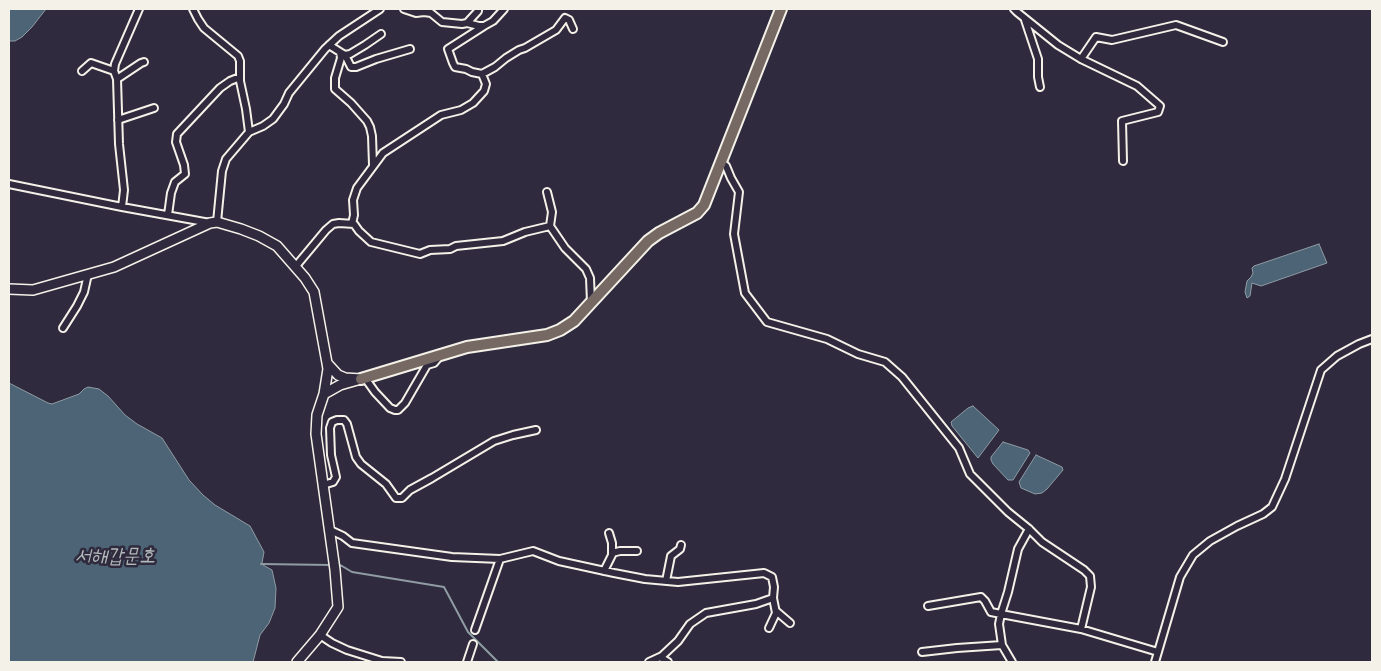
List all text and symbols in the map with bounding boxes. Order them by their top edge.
water label: 서해갑문호 [75,544,155,568]

